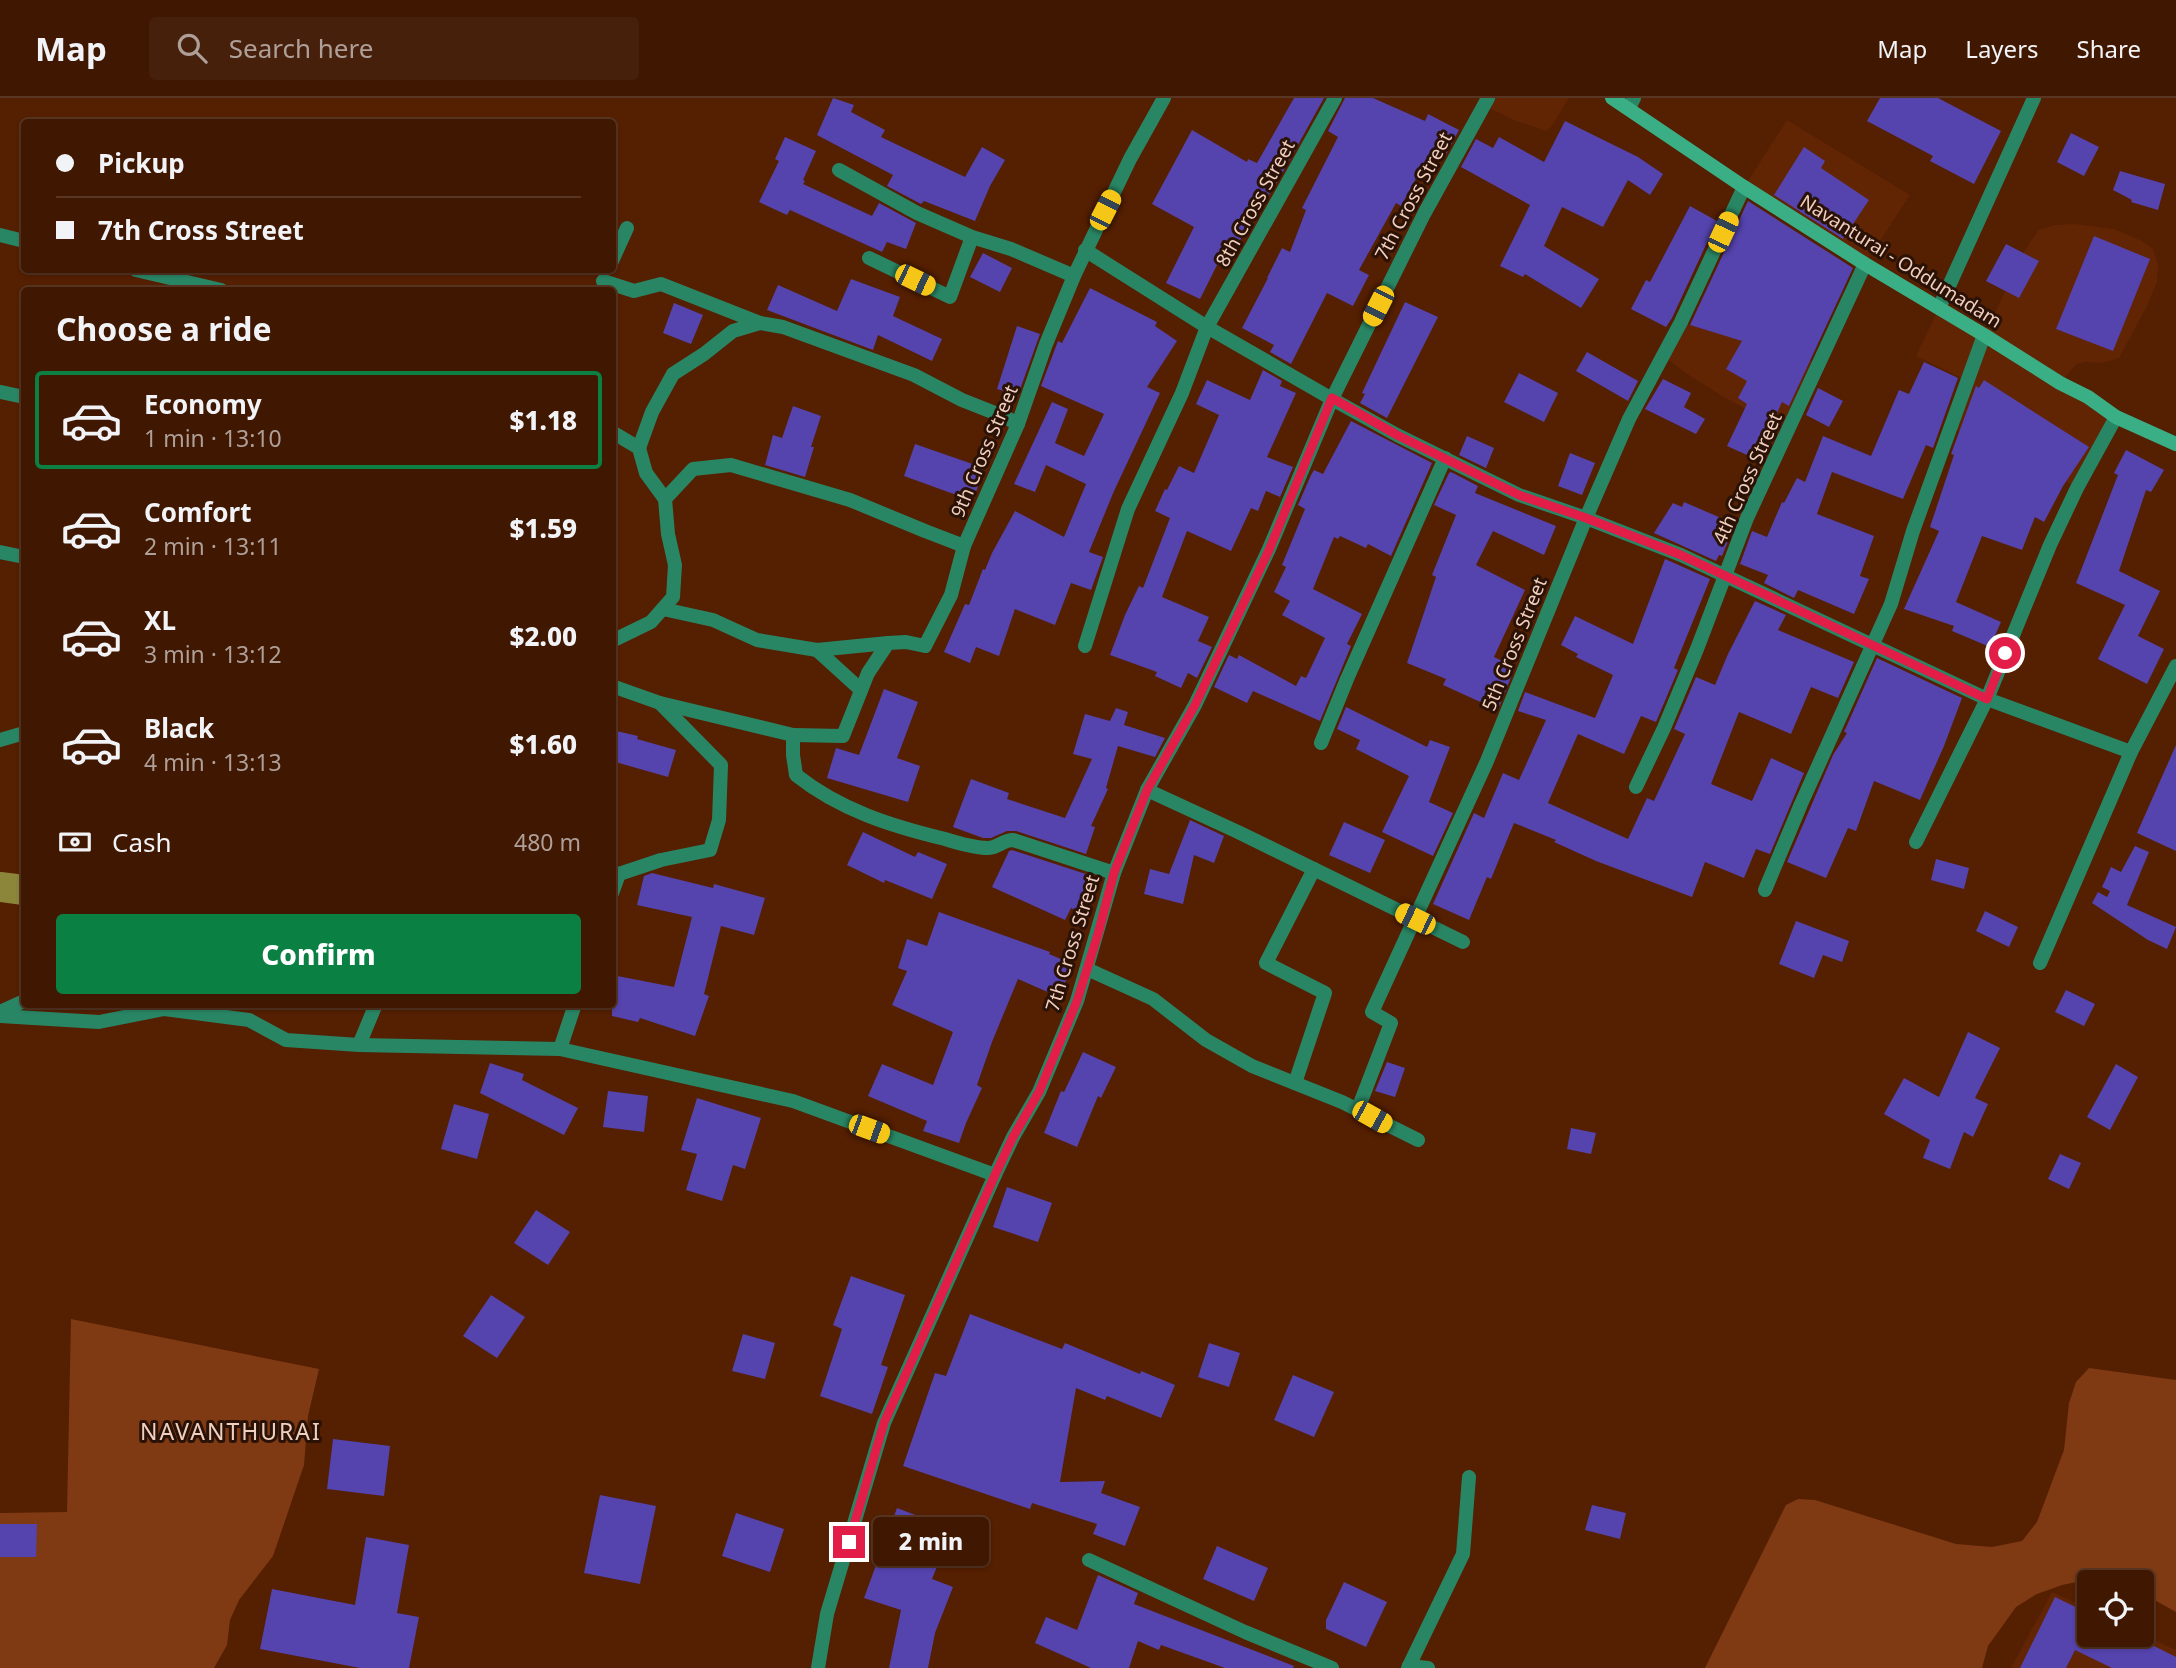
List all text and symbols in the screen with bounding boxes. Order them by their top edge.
search box [149,17,639,80]
text: Map [35,26,107,71]
icon: search [173,29,211,67]
text: Search here [229,30,373,66]
text: Map [1877,32,1927,65]
text: Layers [1965,32,2039,65]
text: Share [2077,32,2141,65]
street label: 7th Cross Street [1368,127,1458,265]
street label: 8th Cross Street [1209,135,1301,271]
text: Pickup [98,145,185,181]
car [1087,187,1124,233]
street label: Navanturai - Oddumadam [1795,188,2007,334]
car [1705,209,1742,255]
text: 7th Cross Street [98,212,304,248]
car [892,261,939,299]
car [1360,283,1397,329]
text: Choose a ride [56,307,272,350]
street label: 9th Cross Street [944,381,1024,521]
text: Economy [144,386,262,422]
icon: car [60,389,123,452]
text: $1.18 [510,402,577,438]
street label: 4th Cross Street [1706,408,1788,548]
text: 1 min · 13:10 [144,422,282,454]
text: Comfort [144,494,252,530]
icon: car [60,497,123,560]
text: $1.59 [510,510,577,546]
text: 2 min · 13:11 [144,530,282,562]
street label: 5th Cross Street [1475,573,1553,715]
text: XL [144,602,176,638]
icon: car [60,605,123,668]
text: $2.00 [510,618,577,654]
route start [1989,637,2021,669]
text: 3 min · 13:12 [144,638,282,670]
text: Black [144,710,214,746]
icon: car [60,713,123,776]
text: $1.60 [510,726,577,762]
text: 4 min · 13:13 [144,746,282,778]
icon: cash [56,823,94,861]
text: Cash [112,824,172,860]
text: 480 m [514,826,581,858]
street label: 7th Cross Street [1039,871,1105,1014]
car [1392,900,1439,938]
button: Confirm [56,914,581,994]
car [1349,1098,1396,1136]
car [846,1112,893,1146]
district label: NAVANTHURAI [140,1415,322,1447]
callout: 2 min [874,1518,989,1566]
text: 2 min [899,1525,963,1557]
route end [833,1526,865,1558]
map controls [2077,1570,2154,1647]
button: locate [2077,1570,2154,1647]

